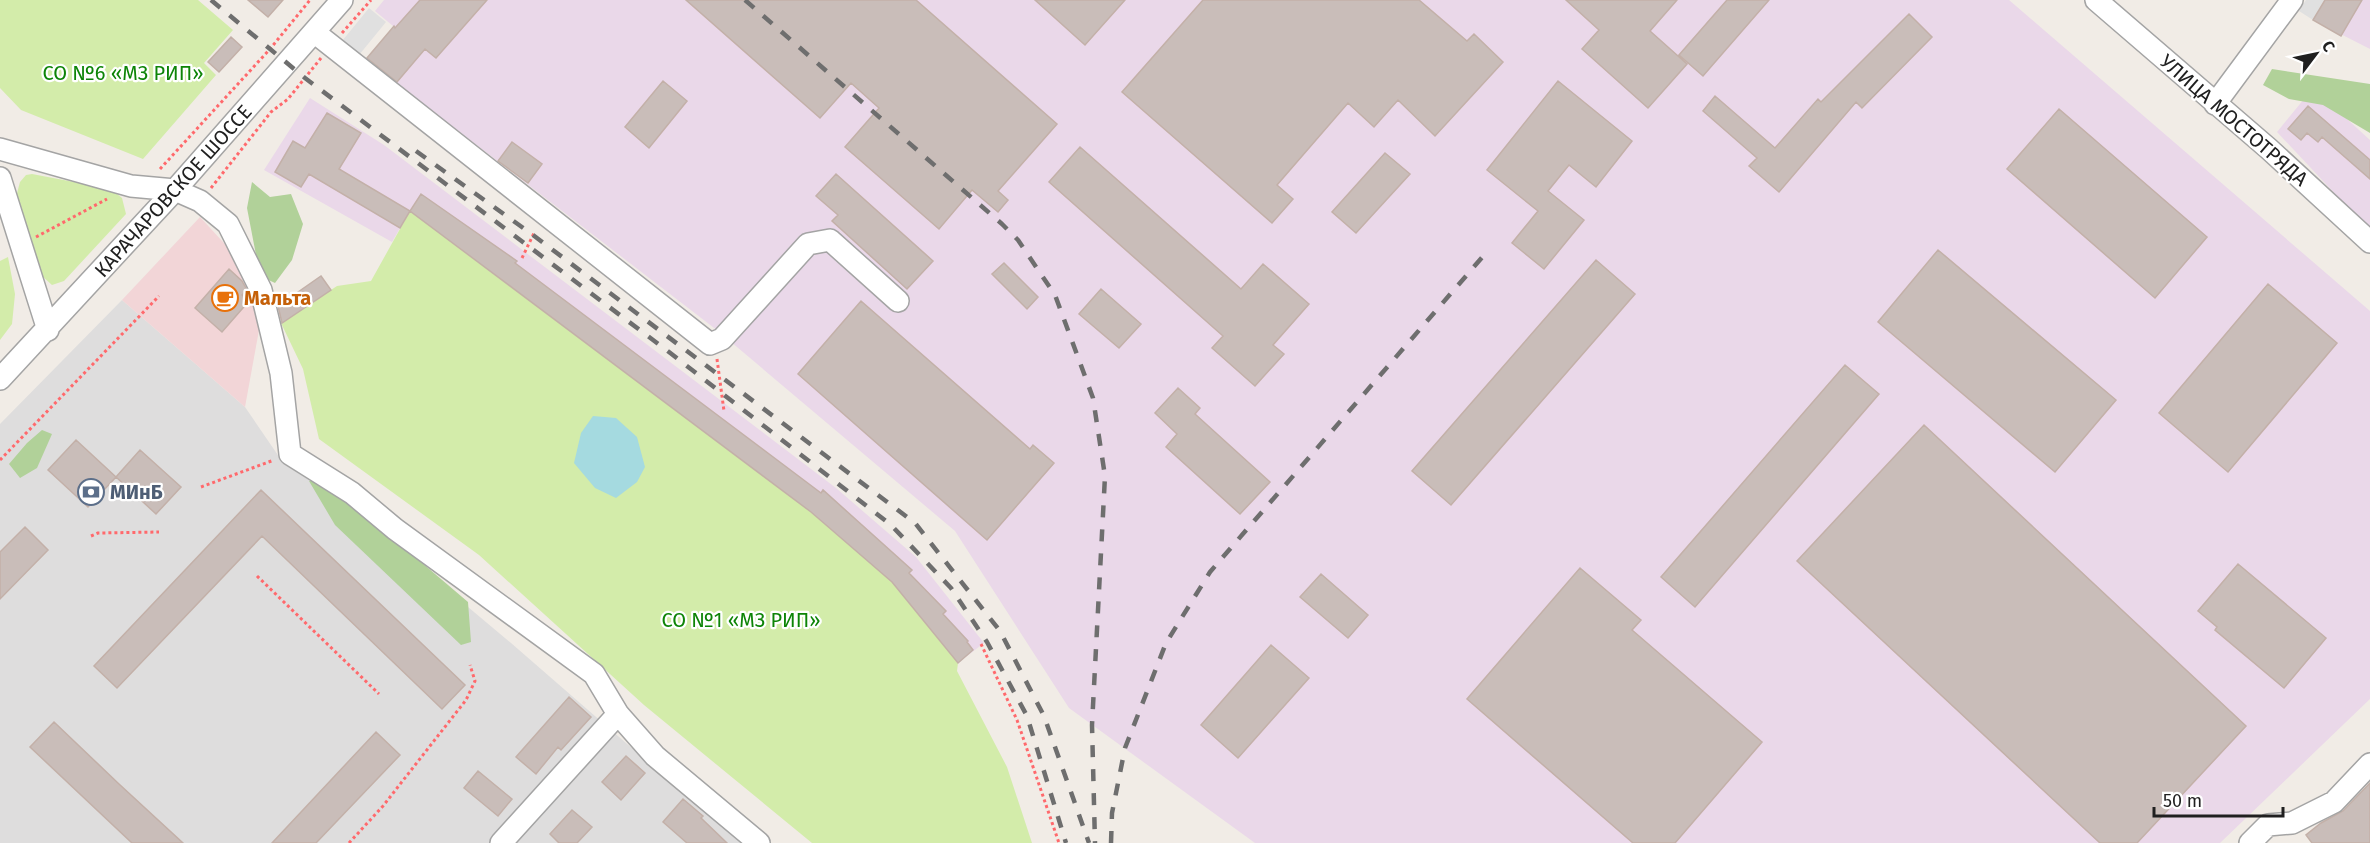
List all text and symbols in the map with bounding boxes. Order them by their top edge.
north arrow [2286,24,2346,84]
text: С [2318,37,2339,56]
street label: УЛИЦА МОСТОТРЯДА [2155,49,2313,191]
park label: СО №6 «МЗ РИП» [42,61,204,85]
street label: КАРАЧАРОВСКОЕ ШОССЕ [89,100,257,282]
cafe icon: Мальта [210,283,240,313]
place label: Мальта [244,286,311,310]
bank icon: МИнБ [76,477,106,507]
place label: МИнБ [110,480,163,504]
park label: СО №1 «МЗ РИП» [661,608,821,632]
scale bar [2154,780,2283,818]
text: 50 m [2163,790,2202,812]

